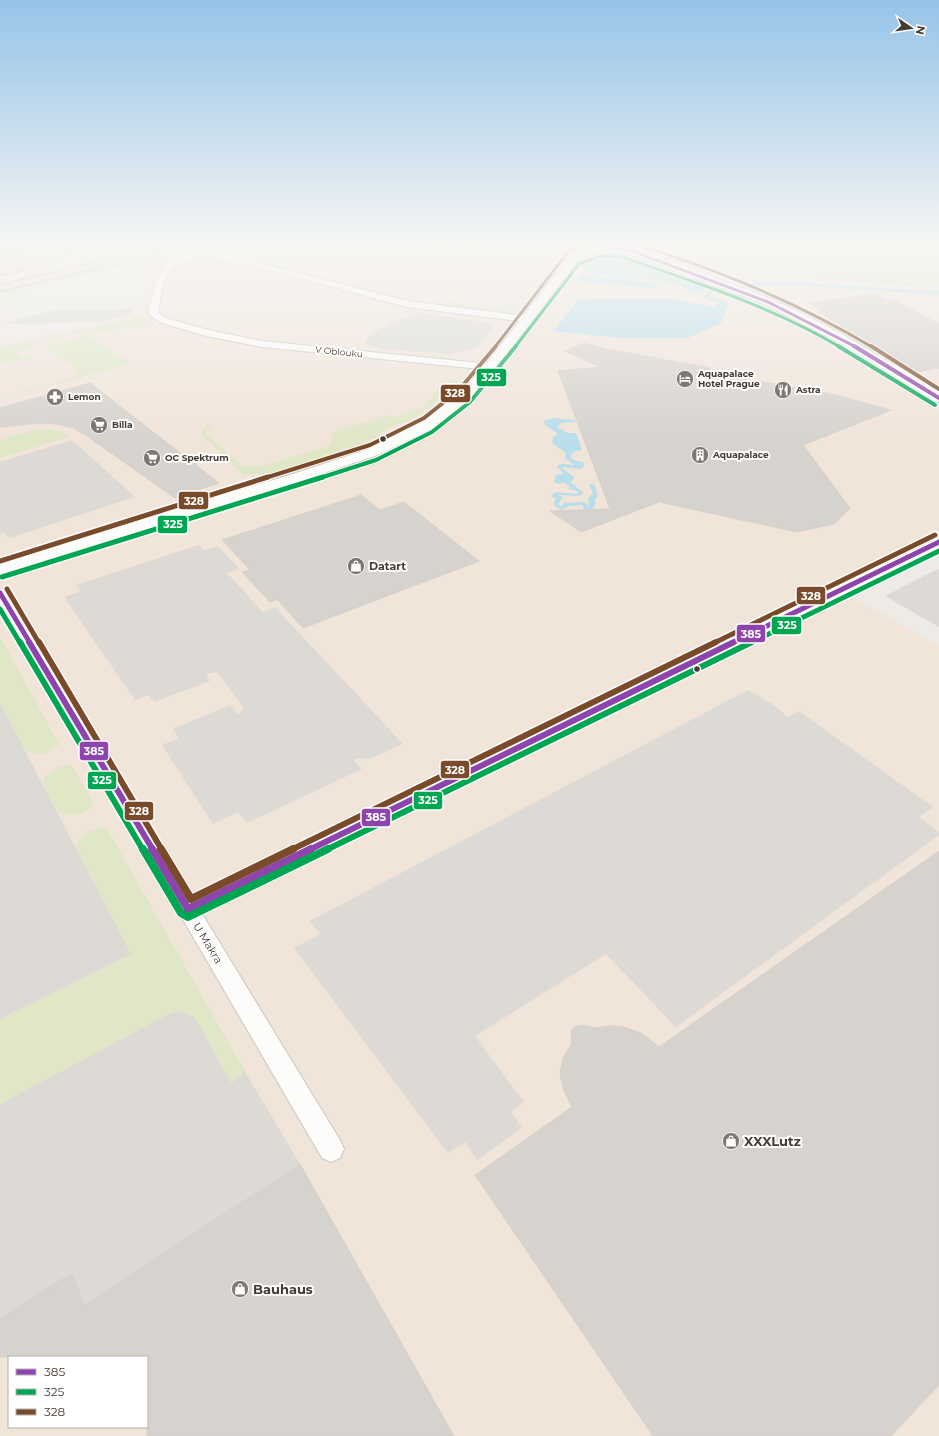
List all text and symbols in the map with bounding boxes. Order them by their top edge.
north arrow [891,8,931,48]
text: N [913,24,929,36]
street label: V Oblouku [315,344,363,359]
line badge: 325 [476,368,507,387]
place label: Aquapalace Hotel Prague [697,368,760,389]
hotel icon: Aquapalace Hotel Prague [675,369,695,389]
text: 325 [480,370,501,384]
restaurant icon: Astra [773,380,793,400]
line badge: 328 [440,384,471,403]
place label: Astra [795,384,821,395]
text: 328 [444,386,465,400]
pharmacy icon: Lemon [45,387,65,407]
place label: Lemon [68,391,101,402]
supermarket icon: Billa [89,415,109,435]
place label: Billa [112,419,133,430]
unlabelled marker [378,434,388,444]
building icon: Aquapalace [690,445,710,465]
supermarket icon: OC Spektrum [142,448,162,468]
place label: Aquapalace [712,449,769,460]
place label: OC Spektrum [165,452,229,463]
line badge: 328 [178,491,209,510]
text: 328 [183,494,204,508]
line badge: 325 [157,515,188,534]
text: 325 [162,517,183,531]
shop icon: Datart [346,556,366,576]
place label: Datart [369,559,406,573]
line badge: 328 [796,586,826,605]
text: 328 [800,589,821,603]
line badge: 325 [771,616,802,635]
text: 325 [776,618,797,632]
line badge: 385 [736,624,766,643]
text: 385 [740,627,762,641]
unlabelled marker [692,664,702,674]
line badge: 385 [79,741,109,761]
text: 385 [83,744,105,758]
line badge: 328 [440,760,470,779]
text: 328 [444,763,465,777]
line badge: 325 [87,771,117,790]
text: 325 [91,773,112,787]
line badge: 325 [413,791,443,810]
text: 325 [417,793,438,807]
line badge: 328 [124,801,154,821]
text: 328 [128,804,149,818]
line badge: 385 [361,808,391,827]
text: 385 [365,810,387,824]
street label: U Makra [190,920,226,966]
shop icon: XXXLutz [721,1131,741,1151]
place label: XXXLutz [744,1133,801,1149]
shop icon: Bauhaus [230,1279,250,1299]
place label: Bauhaus [253,1281,313,1297]
legend [8,1356,148,1428]
text: 385 [44,1364,65,1379]
text: 325 [44,1384,65,1399]
text: 328 [44,1404,66,1419]

